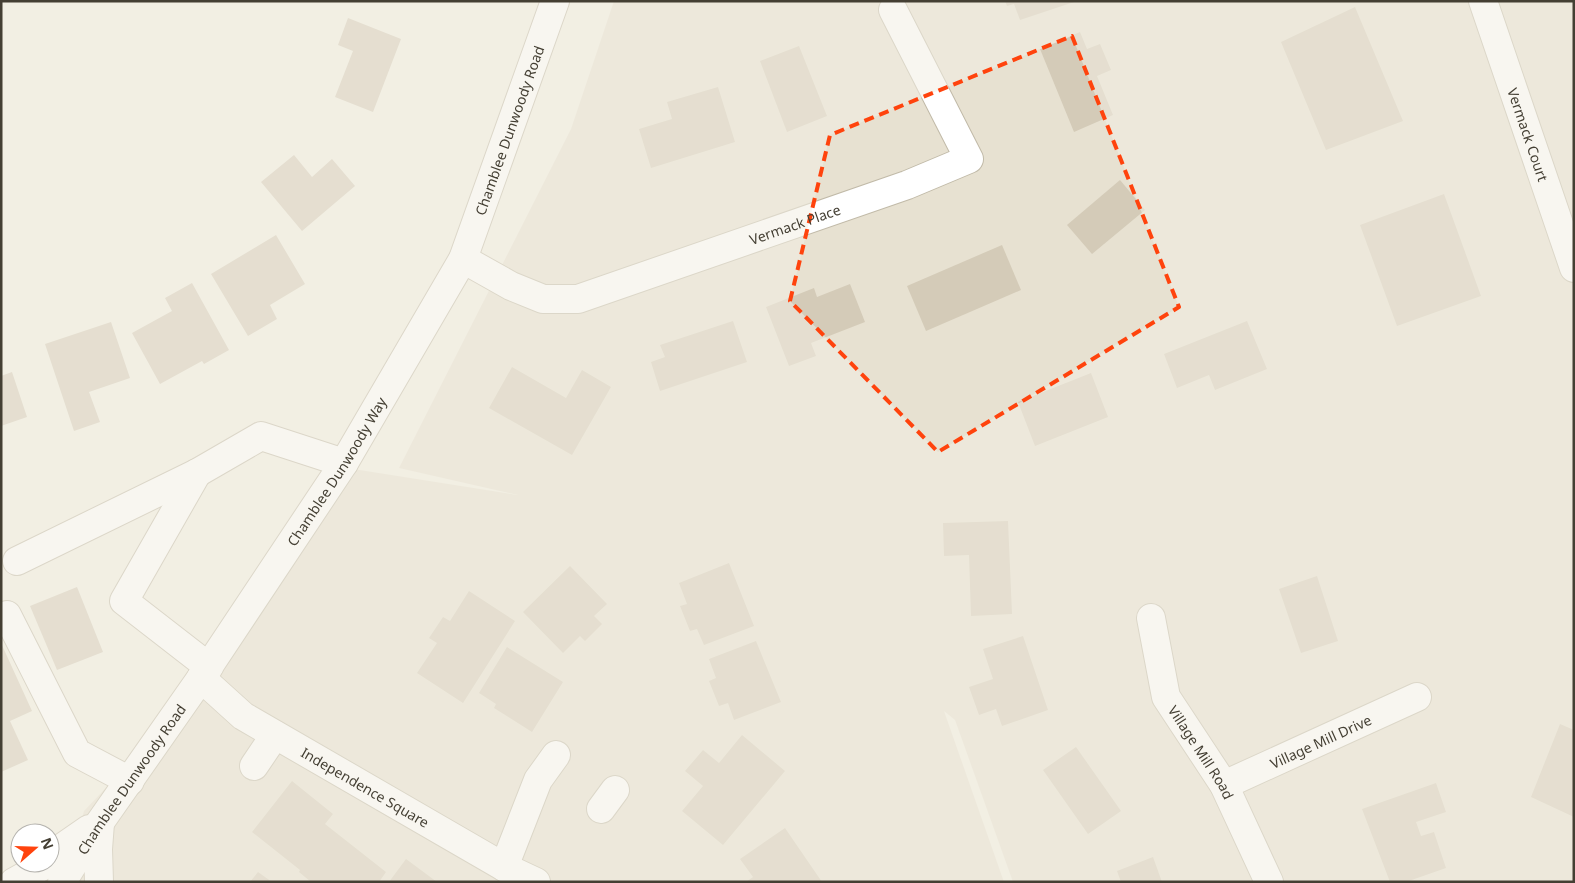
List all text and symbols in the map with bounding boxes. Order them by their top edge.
street label: Chamblee Dunwoody Road [470,43,548,218]
street label: Vermack Court [1504,85,1553,184]
street label: Vermack Place [747,199,843,248]
street label: Chamblee Dunwoody Way [282,392,391,549]
street label: Chamblee Dunwoody Road [72,700,190,858]
street label: Village Mill Road [1164,701,1239,802]
street label: Village Mill Drive [1267,710,1374,772]
street label: Independence Square [298,742,433,831]
north arrow [10,823,60,873]
text: N [37,835,59,852]

